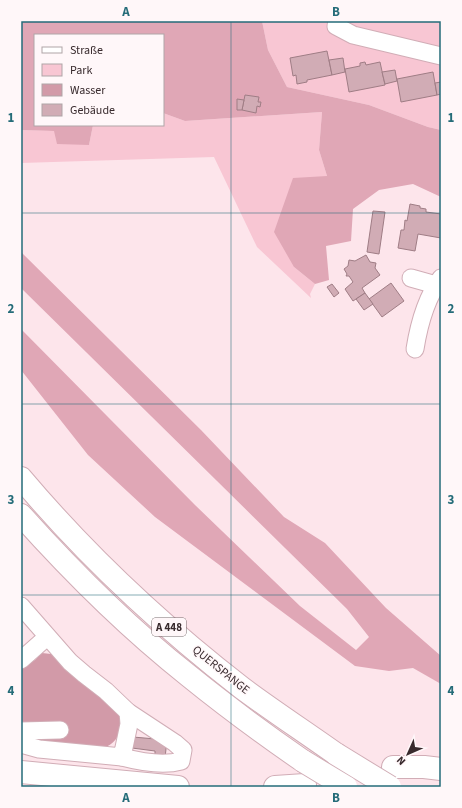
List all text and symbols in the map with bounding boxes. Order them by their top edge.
text: A [121,3,130,21]
text: B [332,3,340,21]
legend [34,34,164,126]
text: Straße [70,42,103,59]
text: Park [70,62,92,79]
text: Wasser [70,82,106,99]
text: Gebäude [70,102,115,119]
text: 1 [8,109,15,127]
text: 1 [448,109,455,127]
text: 2 [8,300,15,318]
text: 2 [448,300,455,318]
text: 3 [8,491,15,509]
text: 3 [448,491,455,509]
road number: A 448 [152,618,186,636]
street label: QUERSPANGE [189,642,253,698]
text: 4 [8,682,15,700]
text: 4 [448,682,455,700]
north arrow [388,734,428,774]
text: N [393,753,409,769]
text: A [121,789,130,807]
text: B [332,789,340,807]

